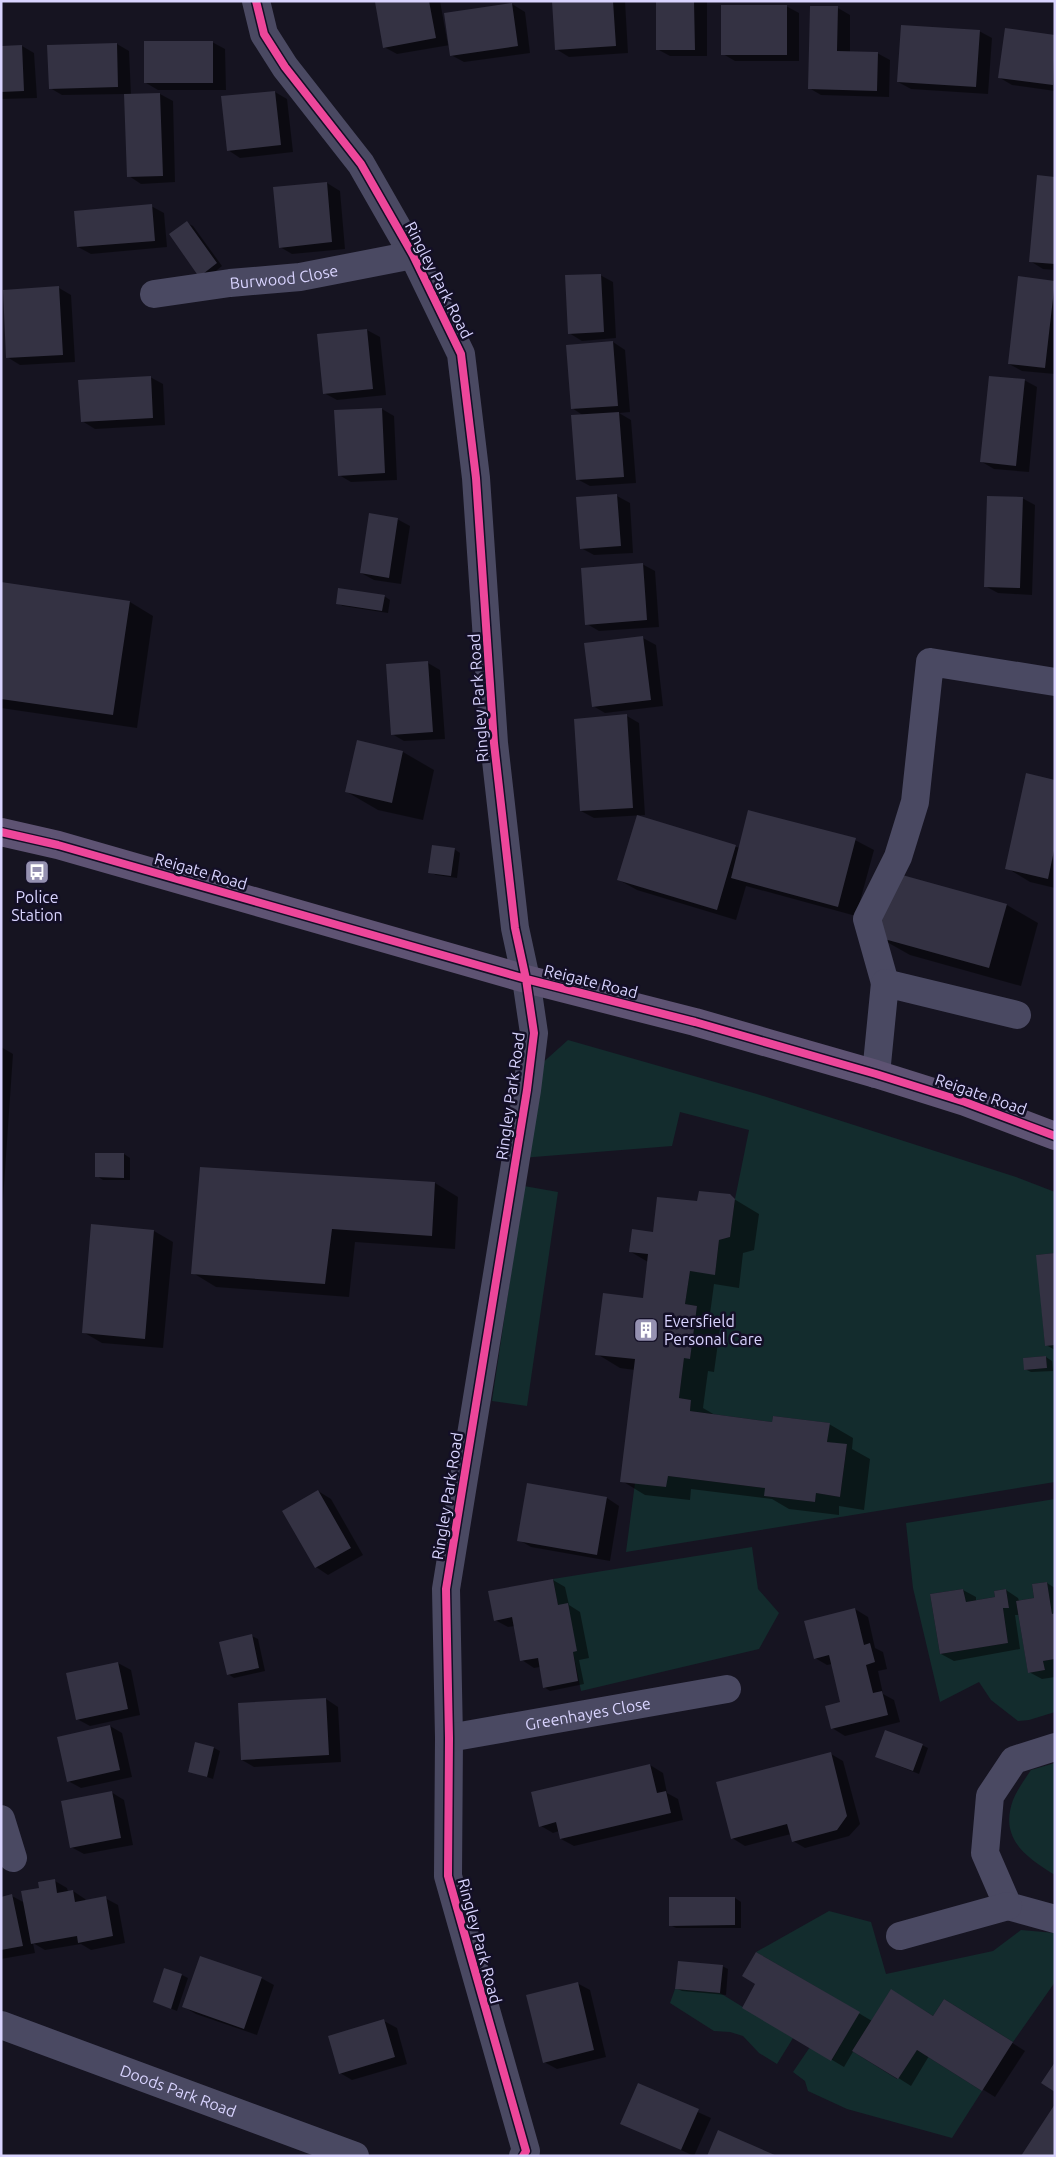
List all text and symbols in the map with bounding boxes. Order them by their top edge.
street label: Ringley Park Road [402,218,476,342]
street label: Burwood Close [229,261,340,292]
street label: Ringley Park Road [465,633,491,763]
street label: Reigate Road [153,849,249,893]
bus stop icon: Police Station [24,859,50,885]
place label: Police Station [11,888,63,924]
street label: Reigate Road [542,961,640,1001]
street label: Ringley Park Road [492,1031,528,1161]
street label: Reigate Road [933,1070,1029,1118]
place label: Eversfield Personal Care [664,1312,763,1348]
building icon: Eversfield Personal Care [633,1317,659,1343]
street label: Ringley Park Road [428,1431,466,1561]
street label: Greenhayes Close [524,1694,652,1733]
street label: Ringley Park Road [455,1876,505,2006]
street label: Doods Park Road [118,2061,239,2120]

